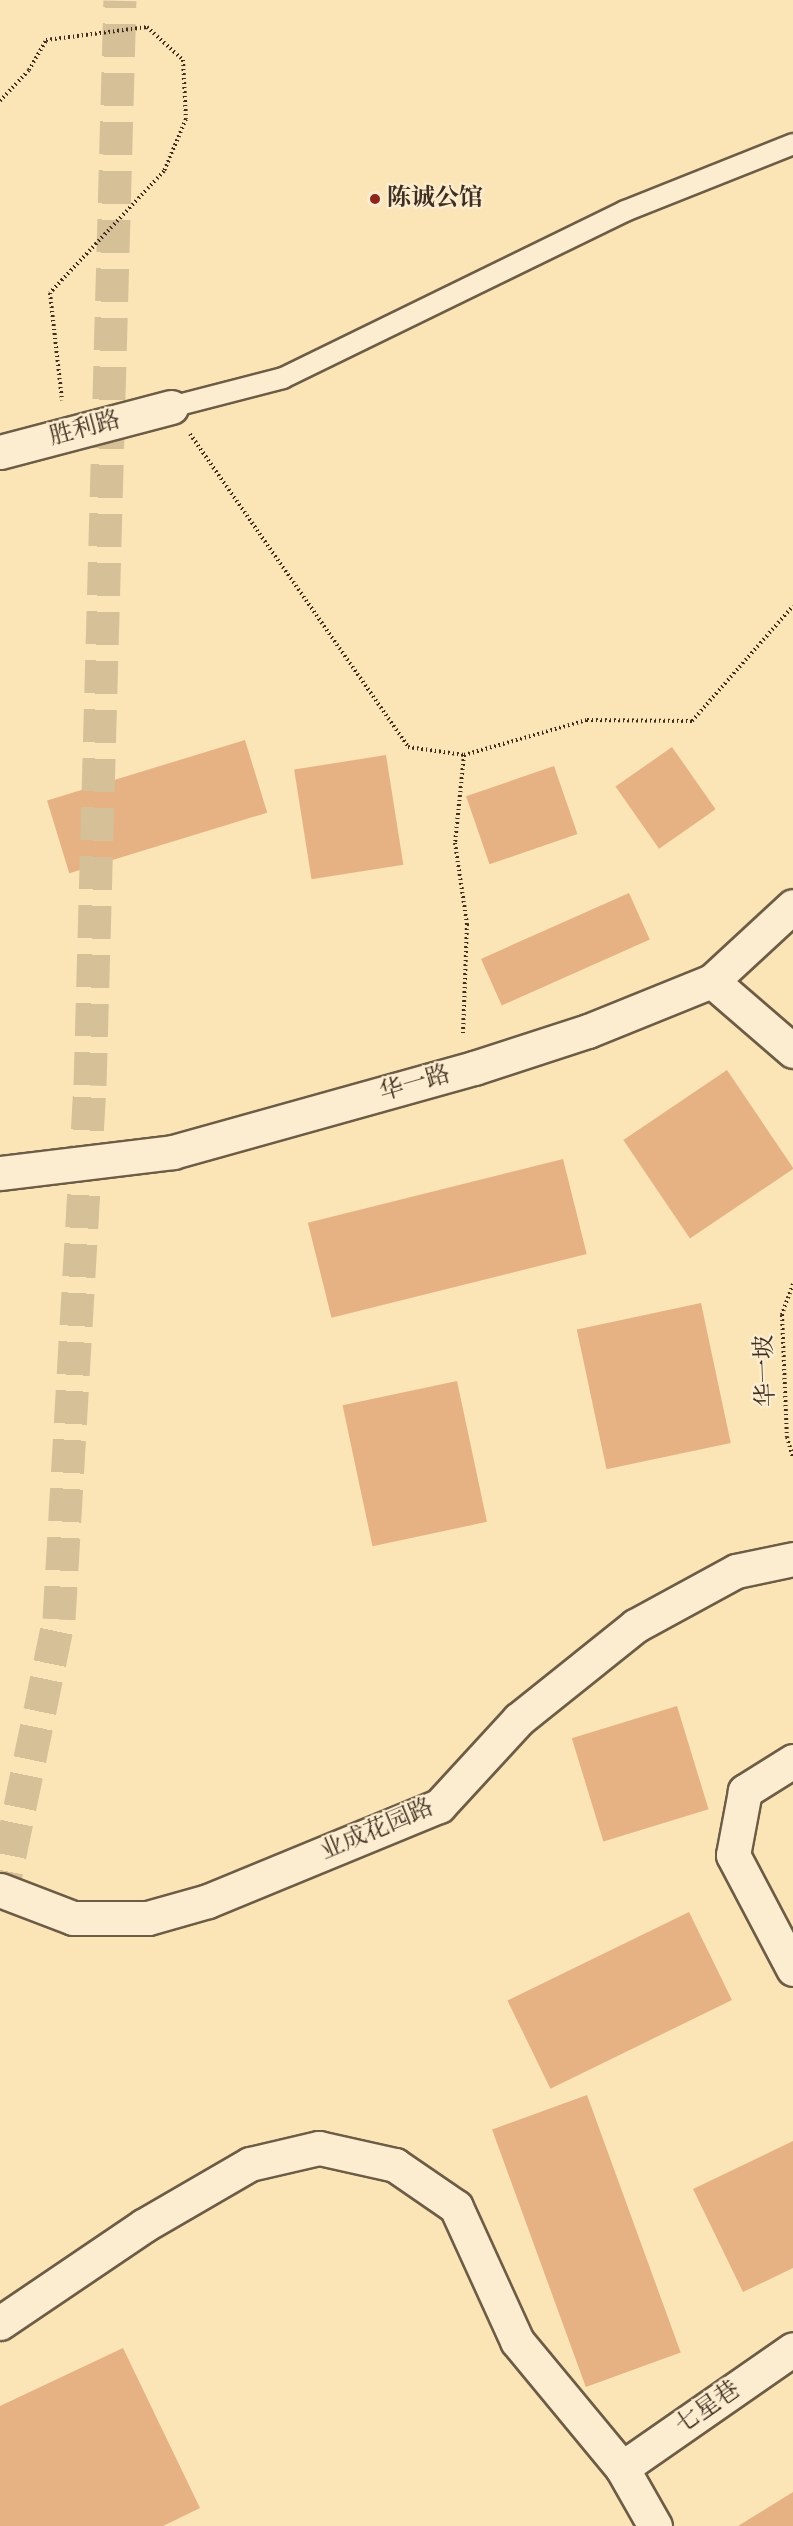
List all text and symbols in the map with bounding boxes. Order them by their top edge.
place label: 陈诚公馆 [387,185,483,213]
marker: 陈诚公馆 [368,192,382,206]
street label: 胜利路 [46,406,124,452]
street label: 华一路 [376,1060,454,1108]
street label: 华一坡 [750,1335,782,1407]
street label: 业成花园路 [316,1793,438,1867]
street label: 七星巷 [670,2376,746,2440]

